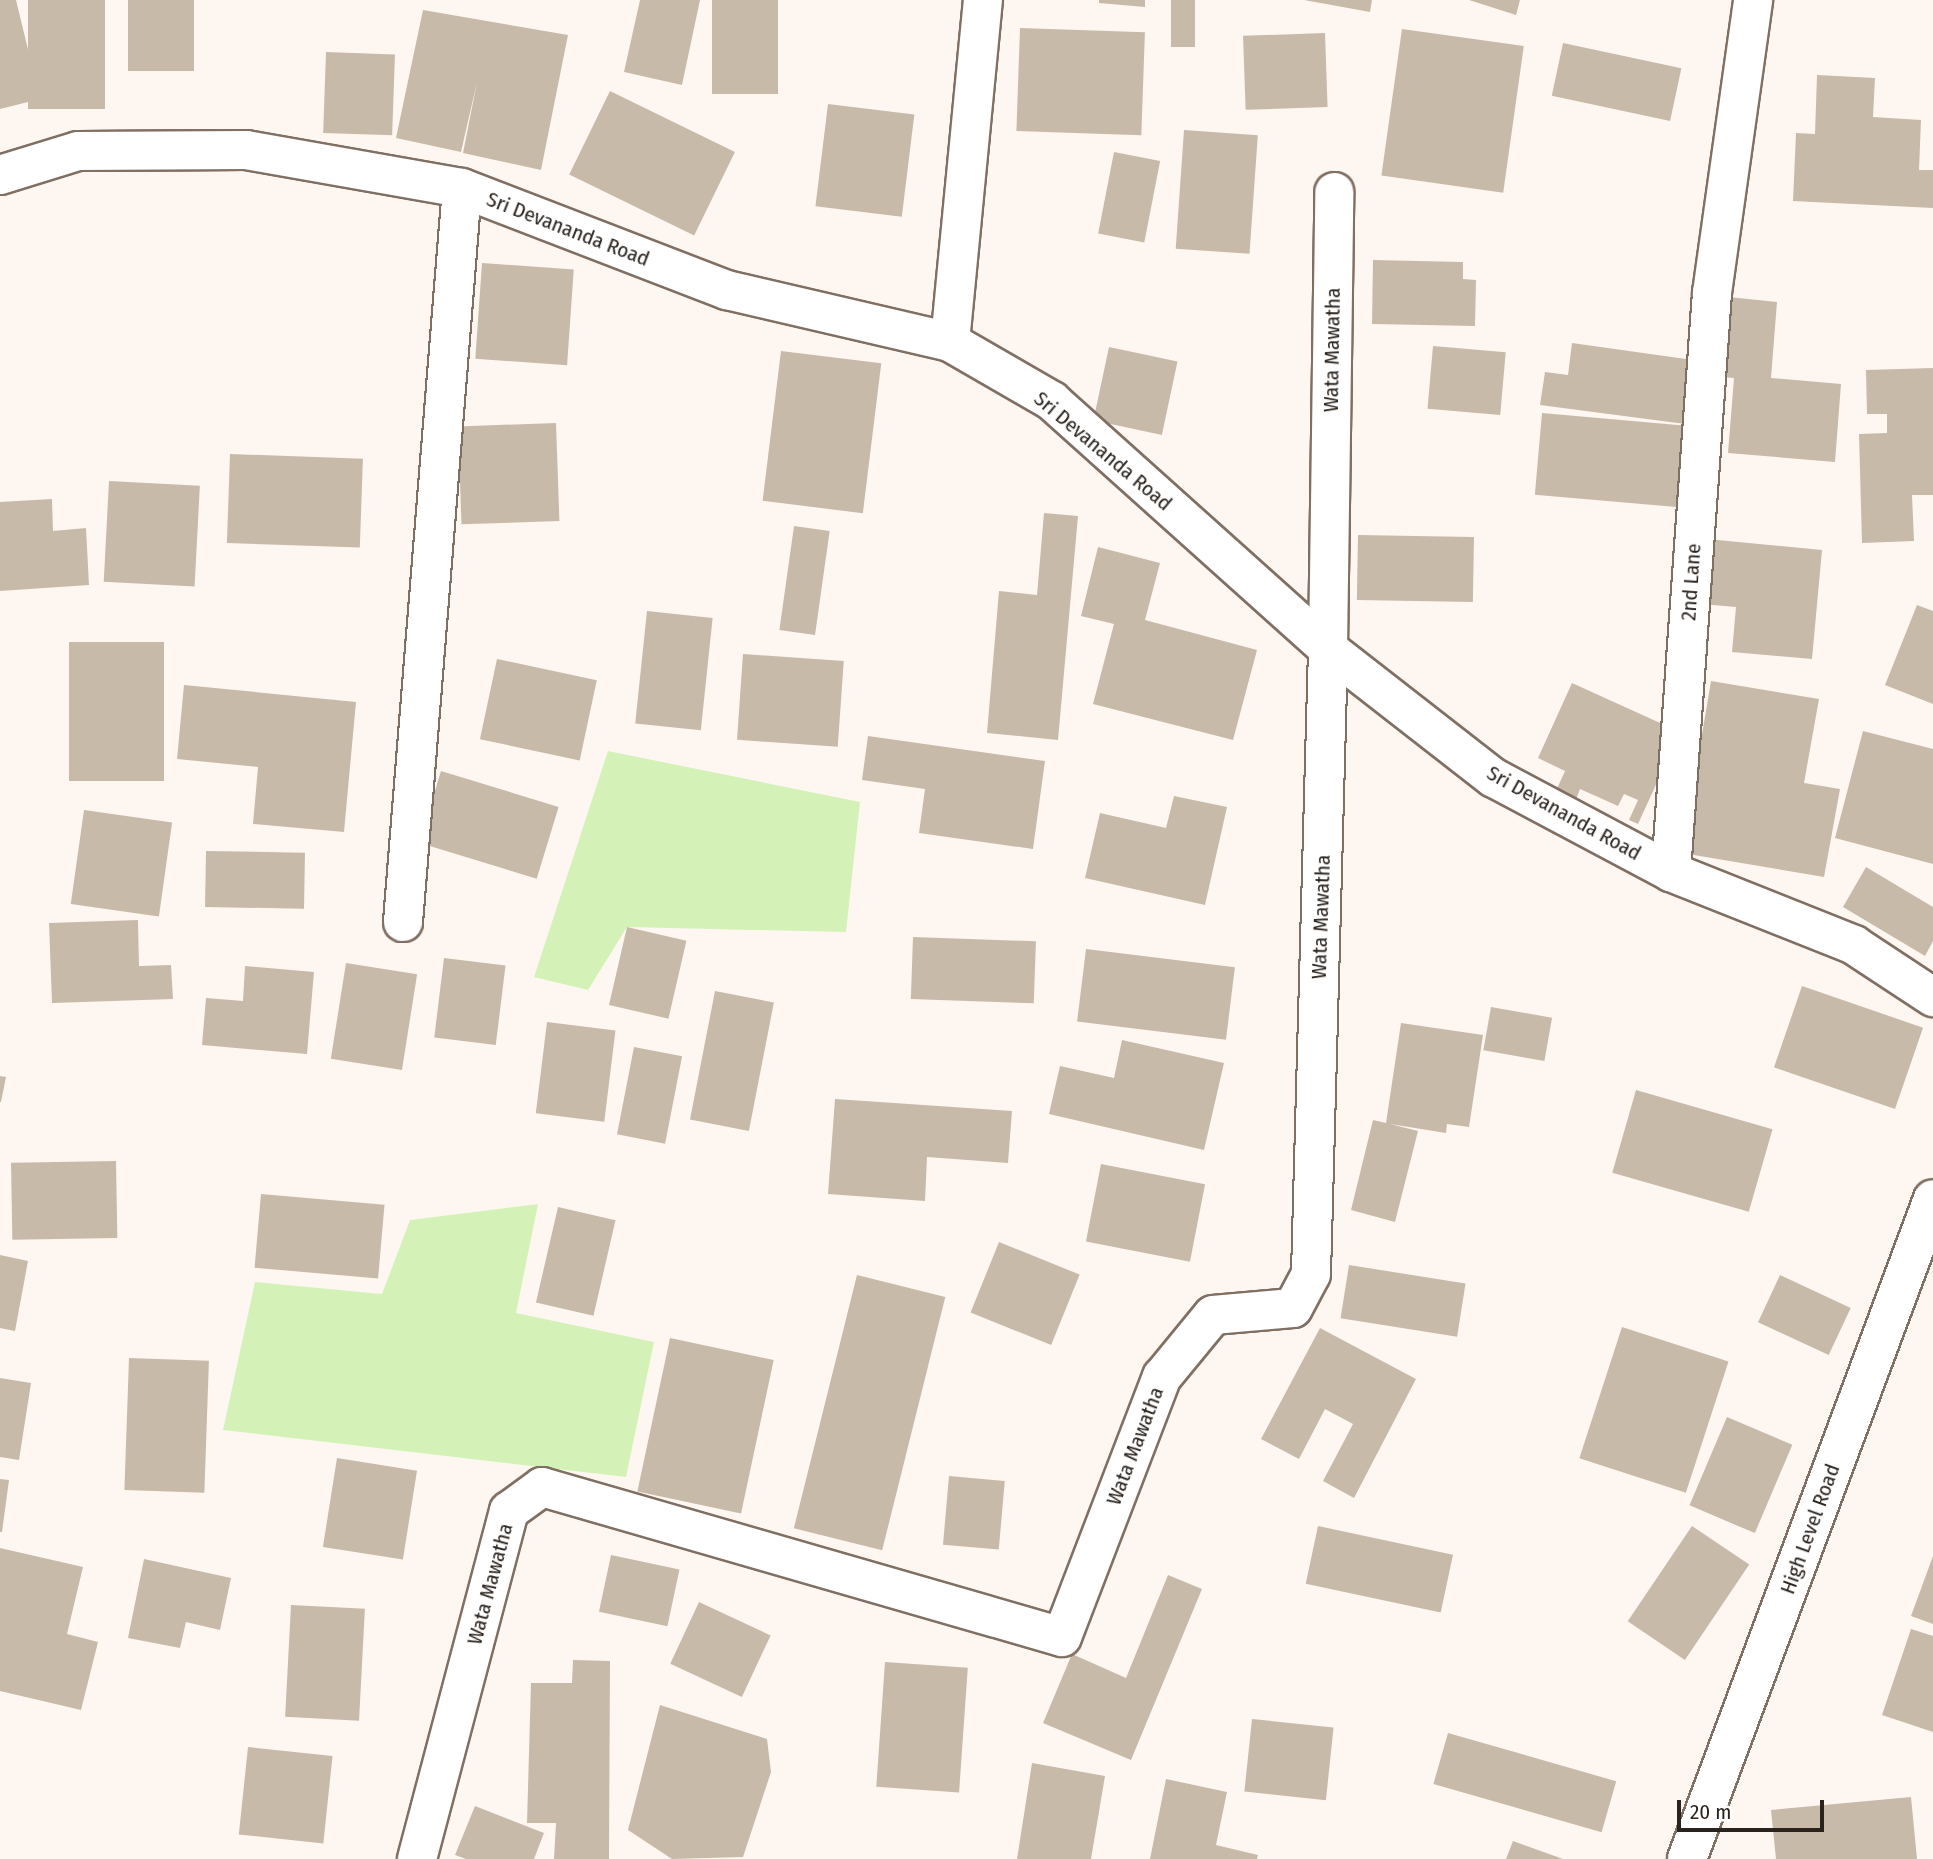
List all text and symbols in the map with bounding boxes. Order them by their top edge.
street label: Sri Devananda Road [483,186,653,272]
street label: Wata Mawatha [1318,288,1346,412]
street label: Sri Devananda Road [1029,386,1177,516]
street label: 2nd Lane [1676,543,1706,621]
street label: Sri Devananda Road [1483,760,1645,866]
street label: Wata Mawatha [1306,854,1336,980]
street label: Wata Mawatha [1101,1383,1169,1509]
street label: High Level Road [1775,1460,1845,1598]
street label: Wata Mawatha [462,1521,518,1647]
scale bar [1681,1786,1828,1830]
text: 20 m [1690,1799,1731,1825]

